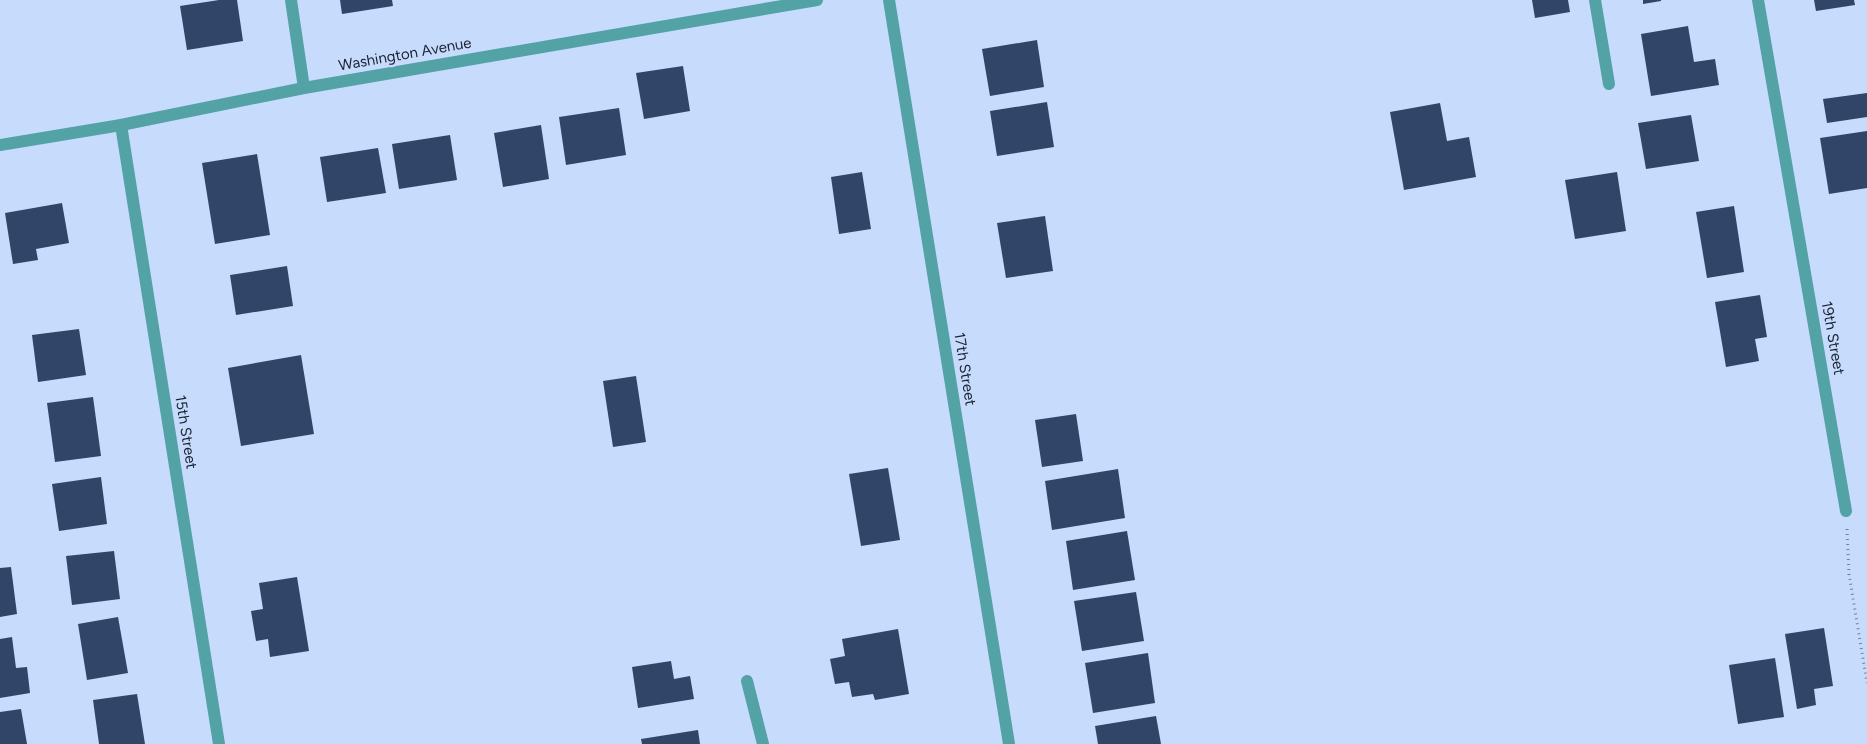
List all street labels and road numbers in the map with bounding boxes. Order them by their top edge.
street label: Washington Avenue [337,33,473,75]
street label: 19th Street [1818,300,1848,377]
street label: 17th Street [950,331,980,407]
street label: 15th Street [171,394,201,471]

